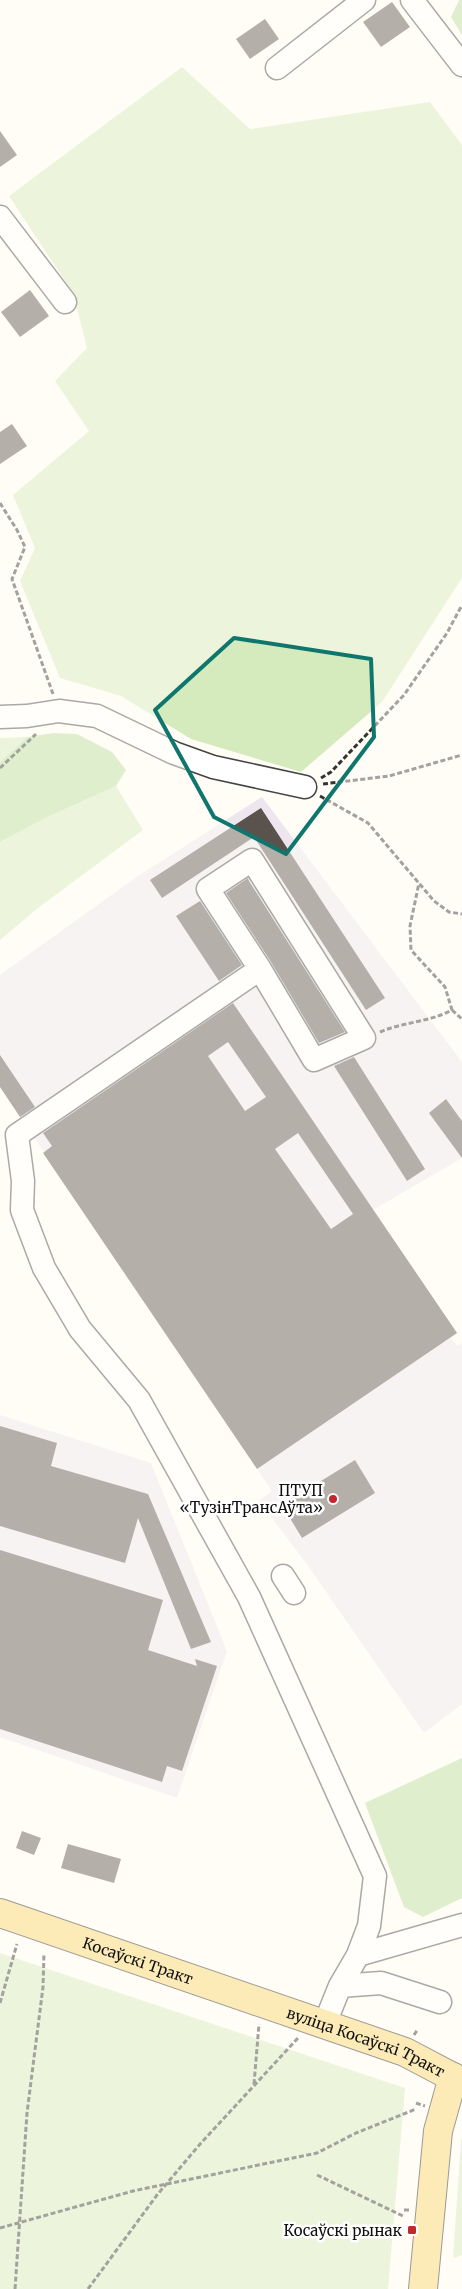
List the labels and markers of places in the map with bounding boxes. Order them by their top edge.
place label: ПТУП «ТузінТрансАўта» [180,1481,323,1517]
marker: ПТУП «ТузінТрансАўта» [327,1493,339,1505]
place label: Косаўскі рынак [283,2221,402,2240]
marker: Косаўскі рынак [406,2224,418,2236]

